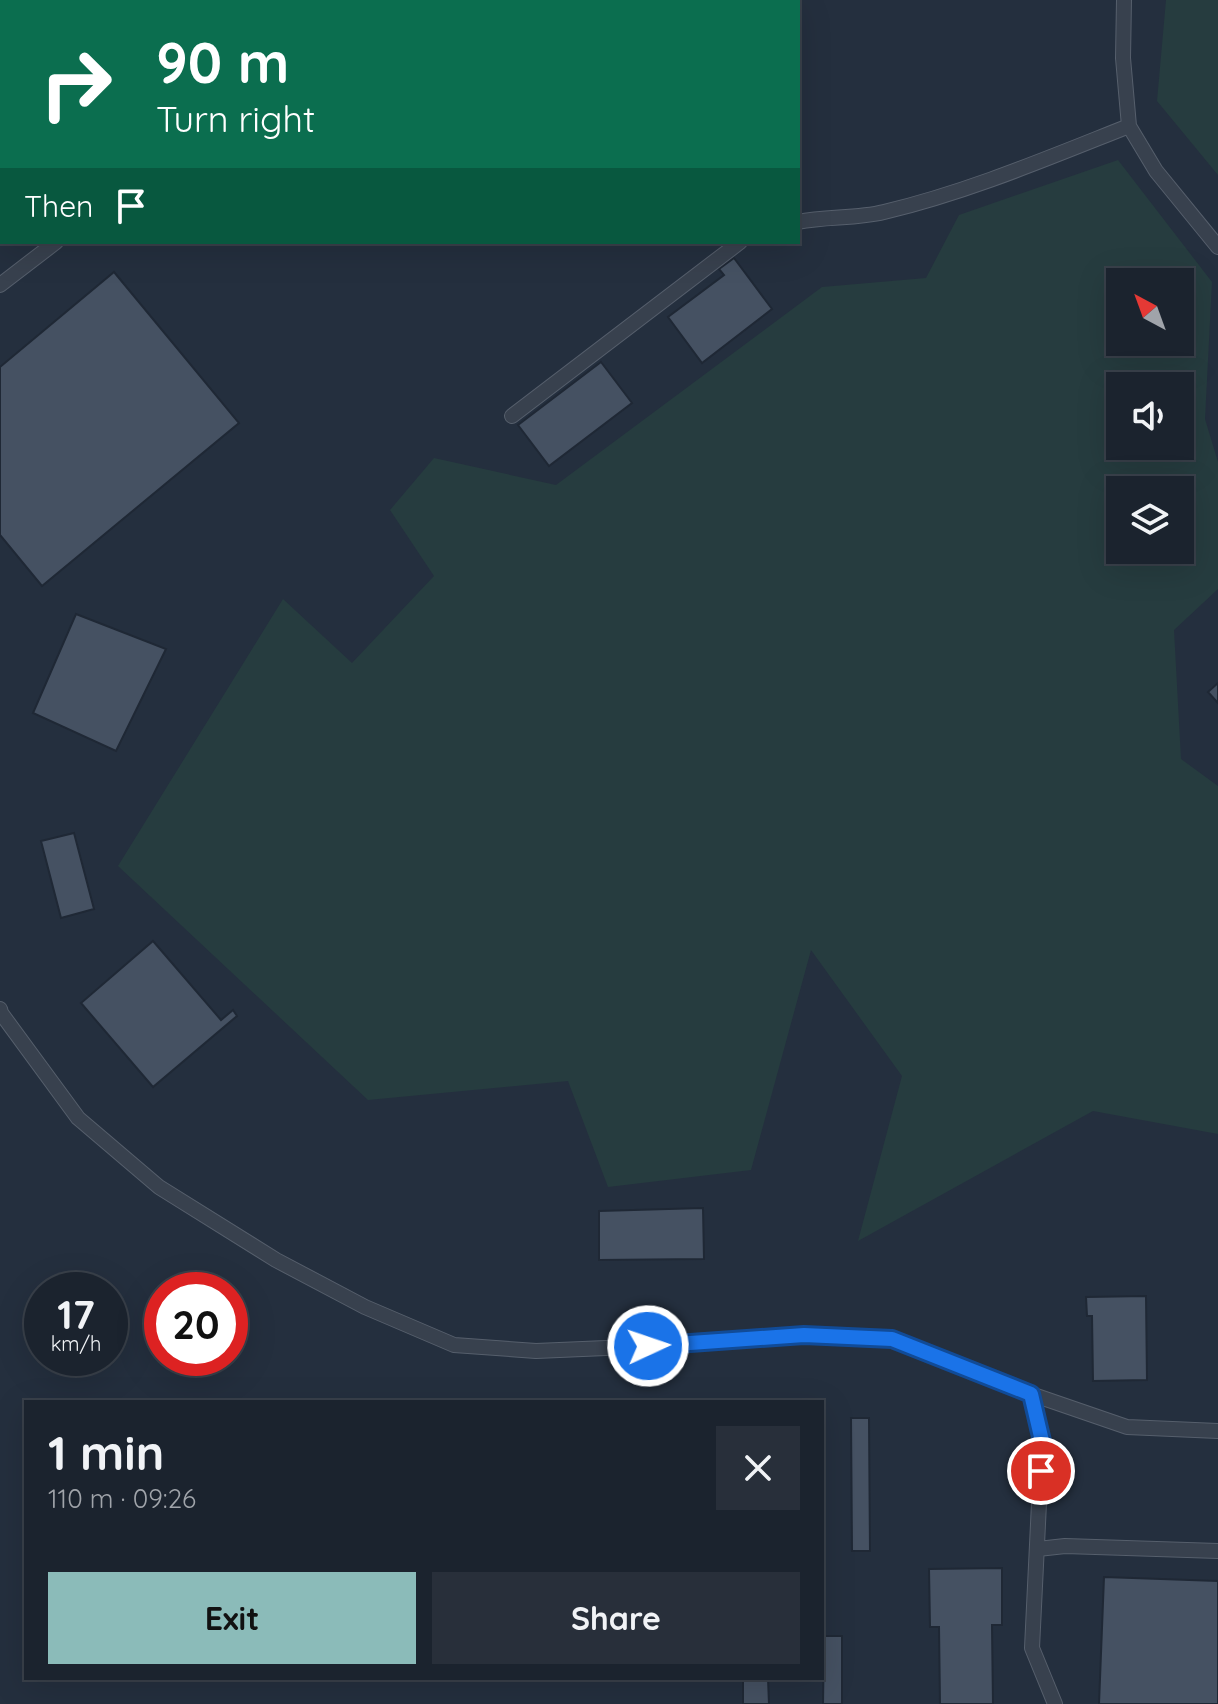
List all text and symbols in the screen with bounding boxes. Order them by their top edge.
text: 90 m [156,27,290,97]
icon: right [24,32,128,136]
text: Turn right [156,96,315,141]
icon: arrive [109,184,153,228]
text: Then [24,187,93,225]
north arrow [1106,268,1194,356]
map controls [1106,268,1194,564]
button: sound [1106,372,1194,460]
button: layers [1106,476,1194,564]
speed limit sign: 20 [144,1272,248,1376]
text: 17 [57,1289,95,1339]
position arrow [606,1304,690,1388]
text: km/h [51,1331,101,1356]
text: 1 min [48,1422,164,1482]
button: close [716,1426,800,1510]
pin [1007,1437,1075,1505]
icon: arrive [1019,1449,1063,1493]
text: 110 m · 09:26 [48,1482,196,1515]
button: Exit [48,1572,416,1664]
button: Share [432,1572,800,1664]

